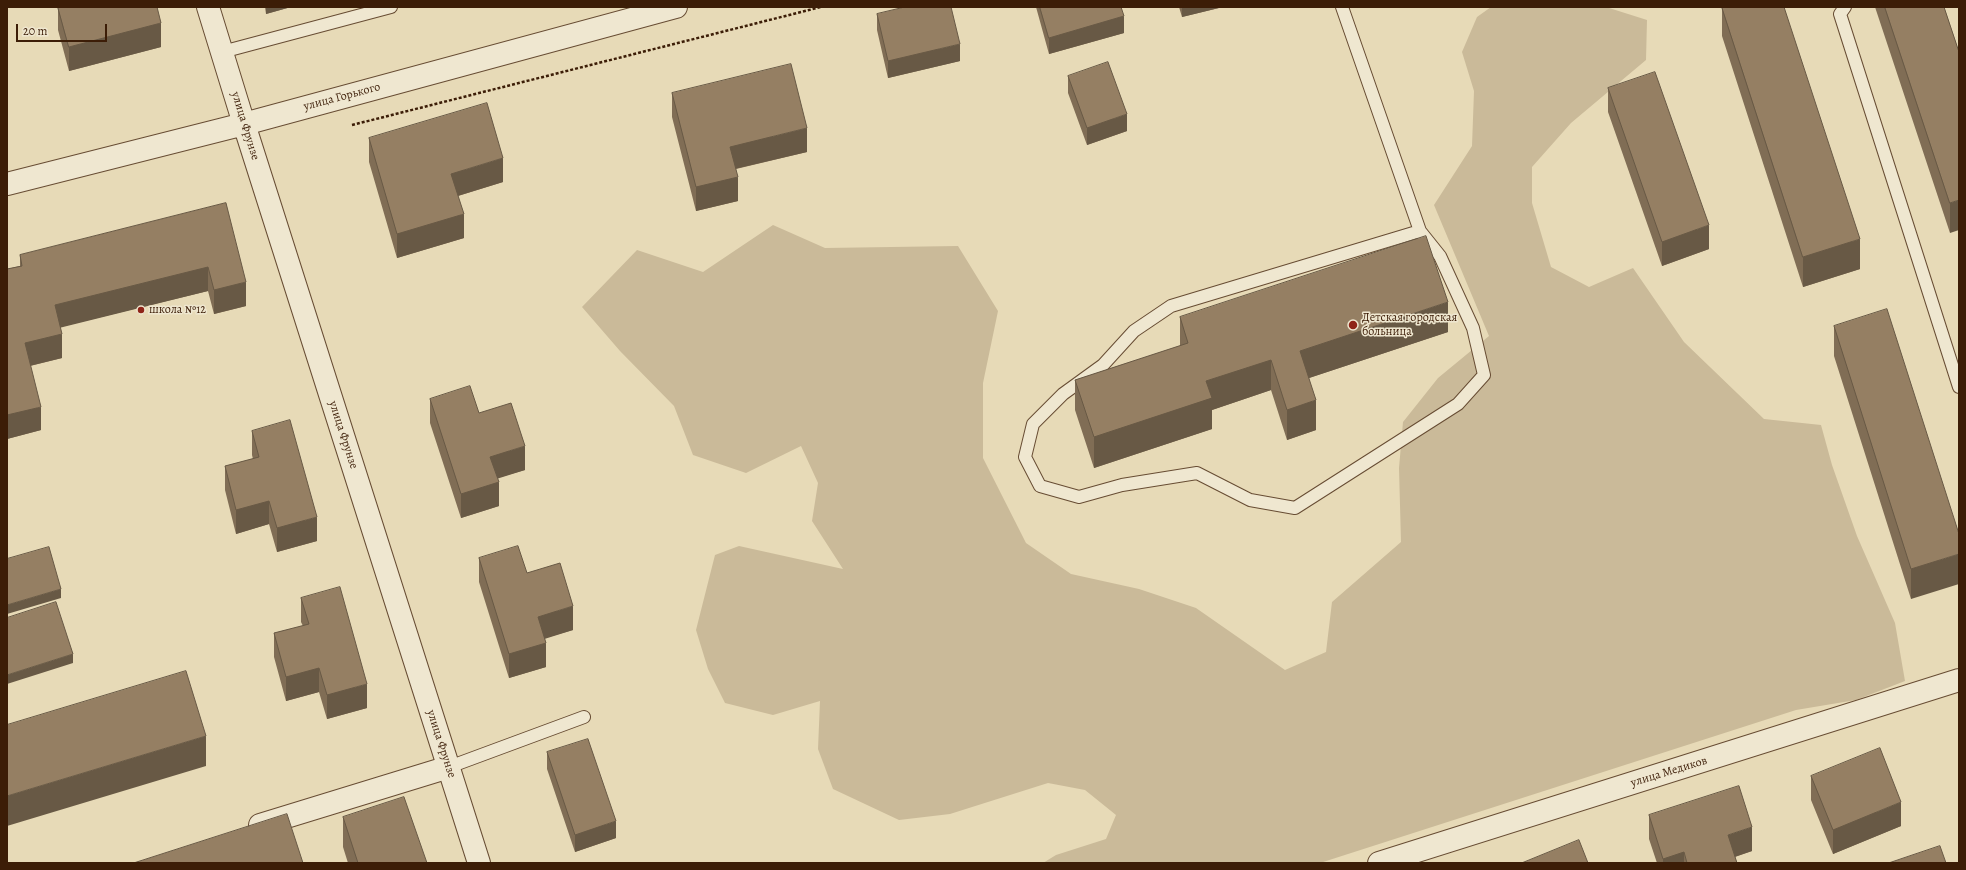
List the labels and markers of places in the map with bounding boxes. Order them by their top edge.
place label: школа №12 [149,303,206,317]
marker: школа №12 [136,305,146,315]
place label: Детская городская больница [1362,311,1457,339]
marker: Детская городская больница [1347,319,1359,331]

